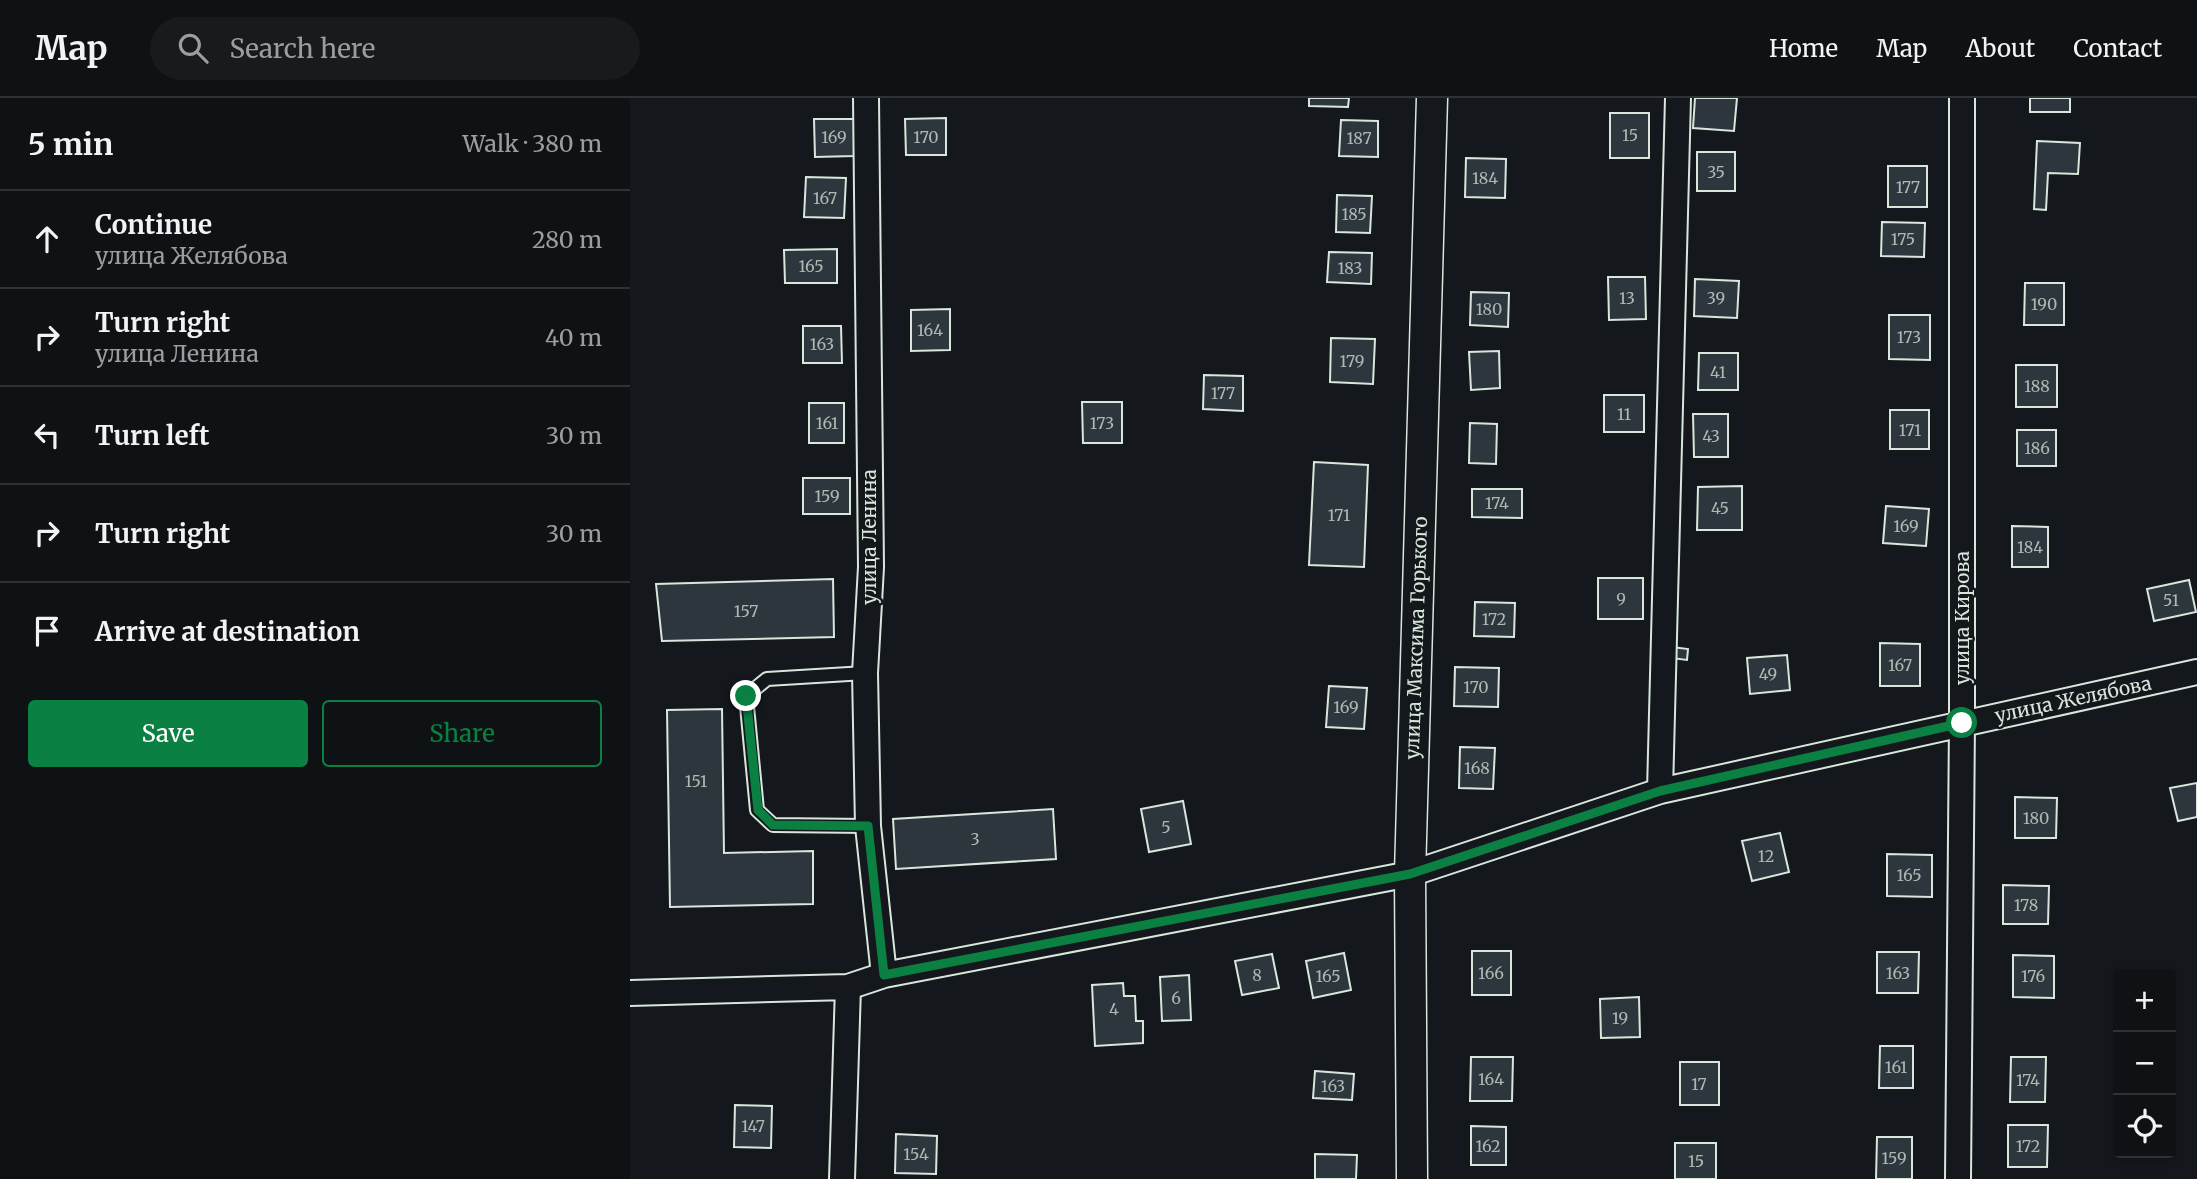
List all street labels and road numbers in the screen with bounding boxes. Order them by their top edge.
street label: улица Ленина [857,469,881,605]
street label: улица Максима Горького [1400,516,1432,760]
street label: улица Кирова [1950,551,1974,685]
street label: улица Желябова [1993,671,2153,727]

